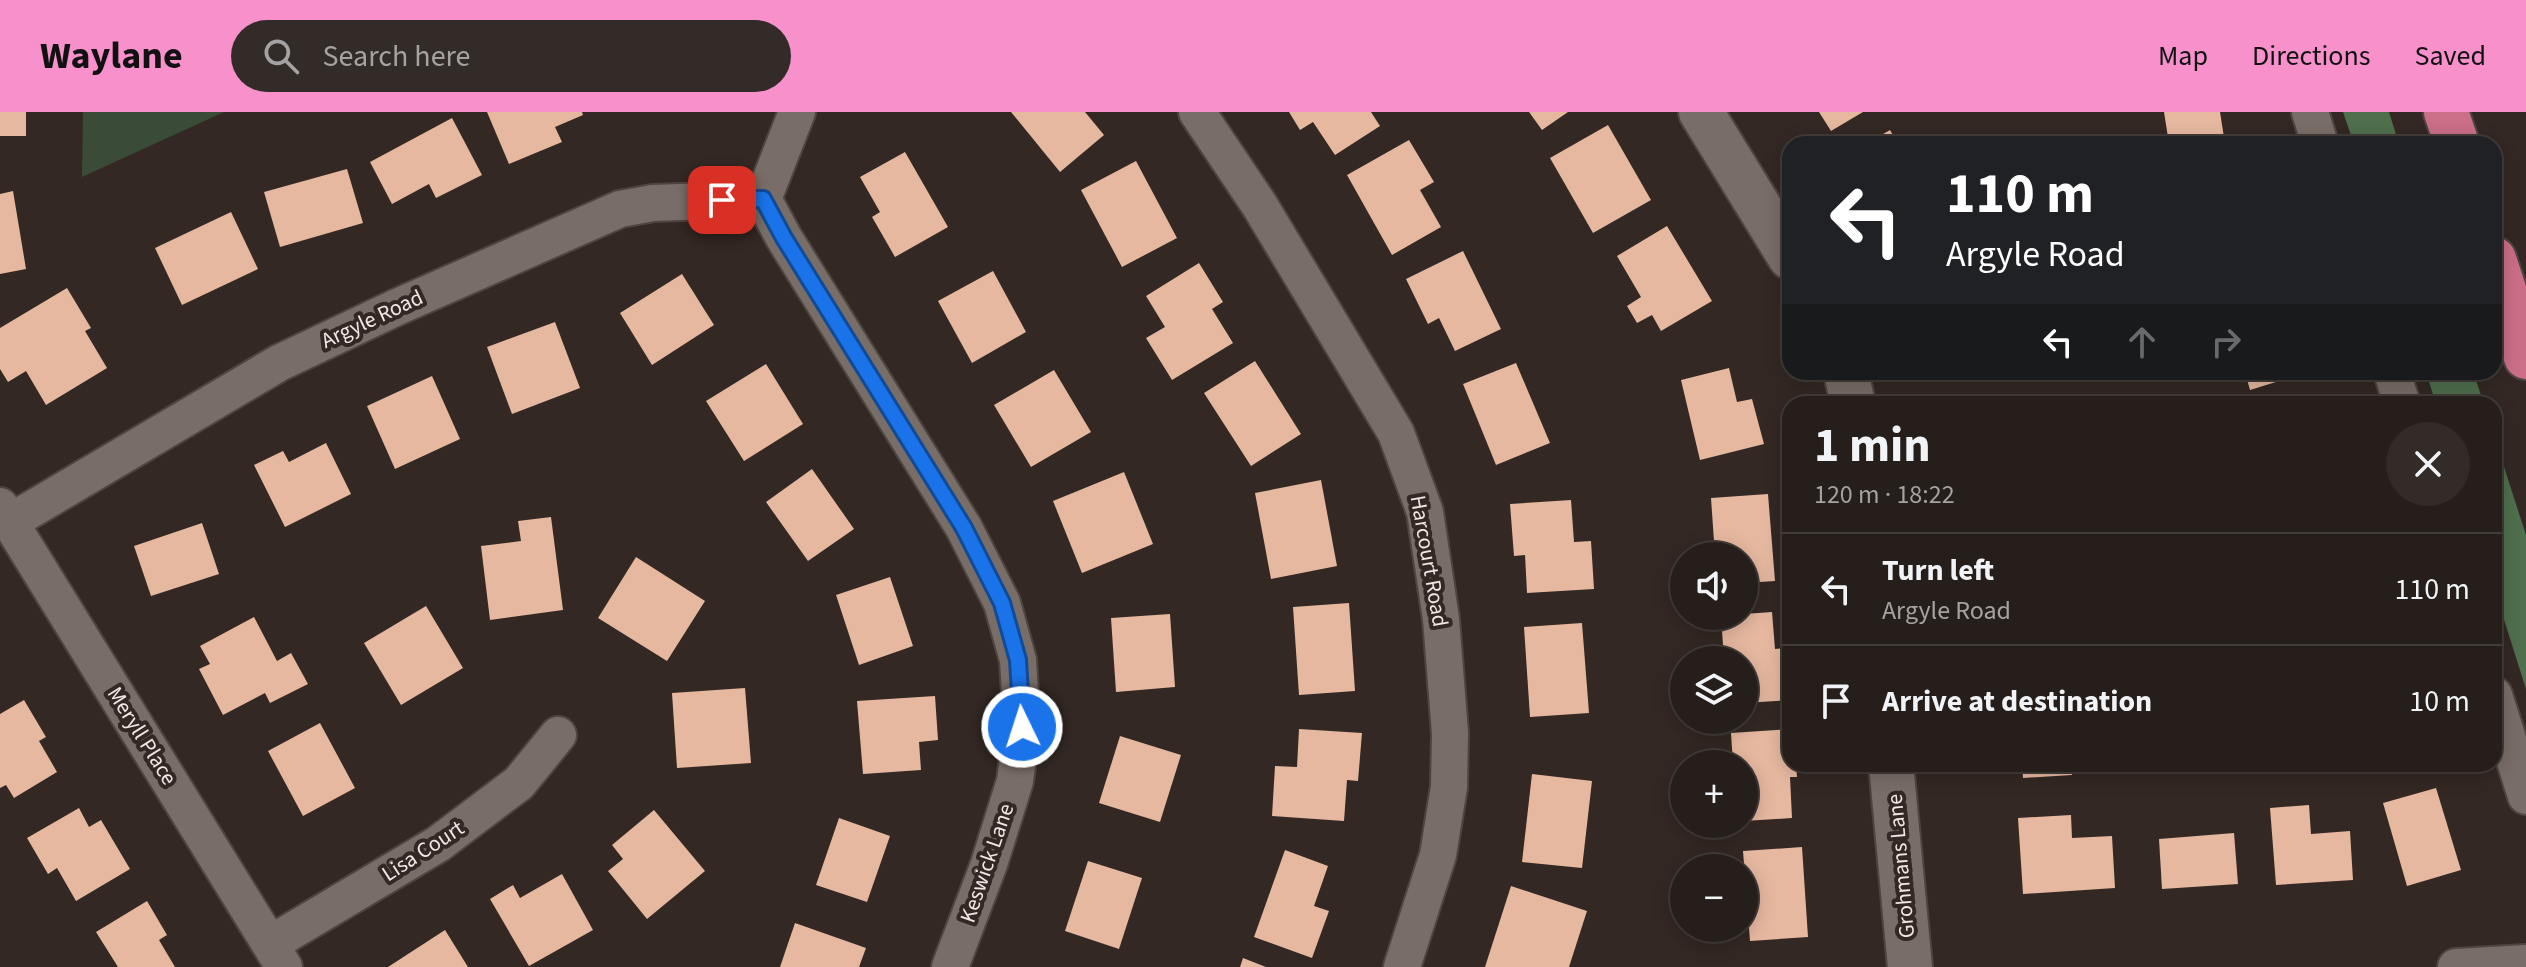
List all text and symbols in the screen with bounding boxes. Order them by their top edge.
search box [231,20,791,92]
text: Waylane [40,29,183,83]
icon: search [259,34,303,78]
text: Search here [323,35,471,78]
text: Map [2158,36,2208,76]
text: Directions [2252,36,2371,76]
text: Saved [2415,36,2486,76]
text: 110 m [1946,155,2094,234]
pin [688,166,756,234]
icon: left [1814,168,1918,272]
icon: arrive [700,178,744,222]
text: Argyle Road [1946,229,2125,280]
street label: Argyle Road [316,281,428,357]
icon: left [2036,320,2080,364]
icon: ahead [2120,320,2164,364]
icon: right [2204,320,2248,364]
text: 1 min [1814,412,1931,480]
button: close [2386,422,2470,506]
text: 120 m · 18:22 [1814,476,1955,513]
street label: Harcourt Road [1402,493,1456,629]
map controls [1670,542,1758,942]
button: sound [1670,542,1758,630]
text: Turn left [1882,549,1994,592]
icon: left [1814,567,1858,611]
text: 110 m [2394,568,2470,611]
text: Argyle Road [1882,592,2011,629]
button: layers [1670,646,1758,734]
icon: arrive [1814,679,1858,723]
text: Arrive at destination [1882,680,2152,723]
text: 10 m [2409,680,2470,723]
street label: Meryll Place [99,681,185,791]
position arrow [980,685,1064,769]
button: + [1670,750,1758,838]
street label: Grohmans Lane [1879,793,1923,939]
street label: Keswick Lane [952,799,1022,927]
street label: Lisa Court [376,812,471,890]
button: − [1670,854,1758,942]

